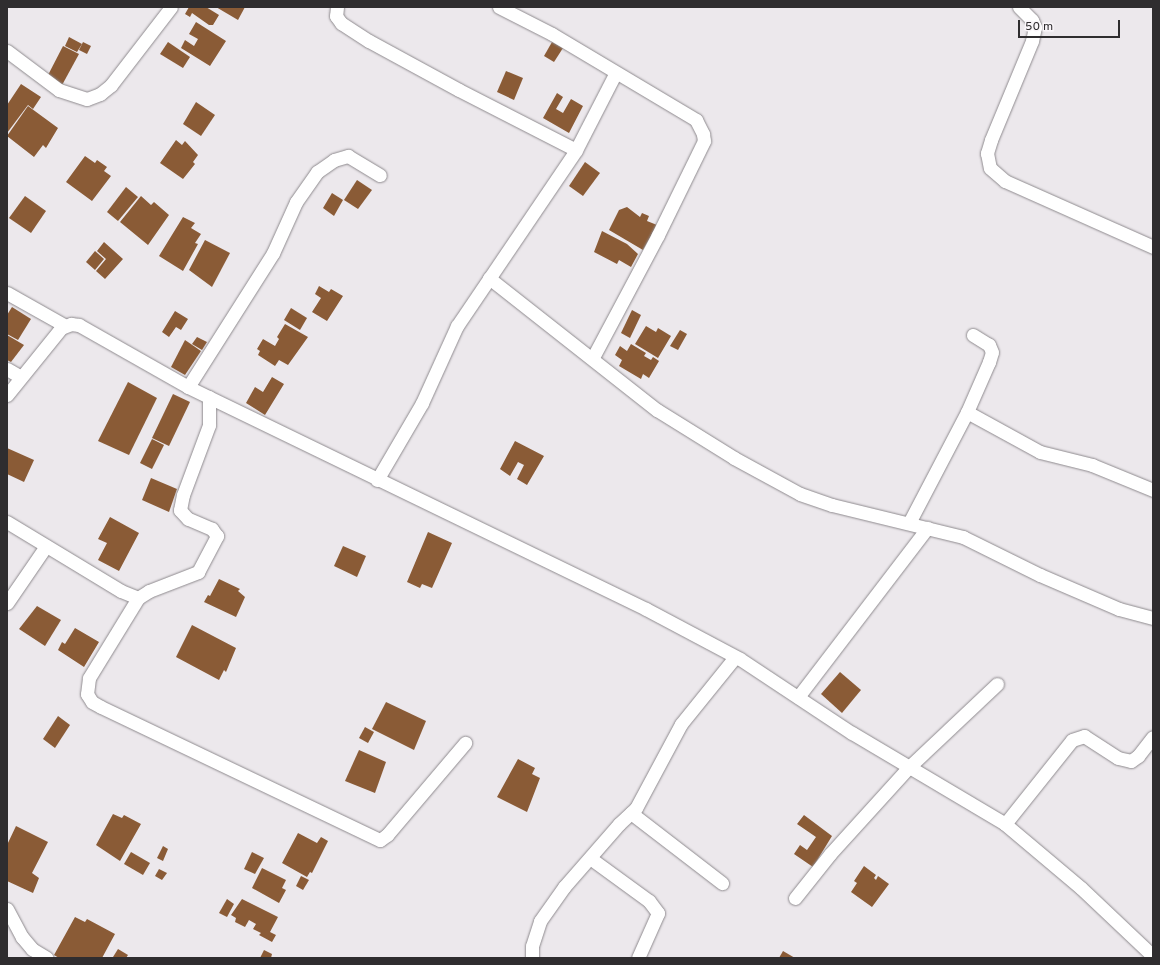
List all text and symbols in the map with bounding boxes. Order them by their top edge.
scale bar [1020,12,1122,38]
text: 50 m [1025,19,1053,35]

